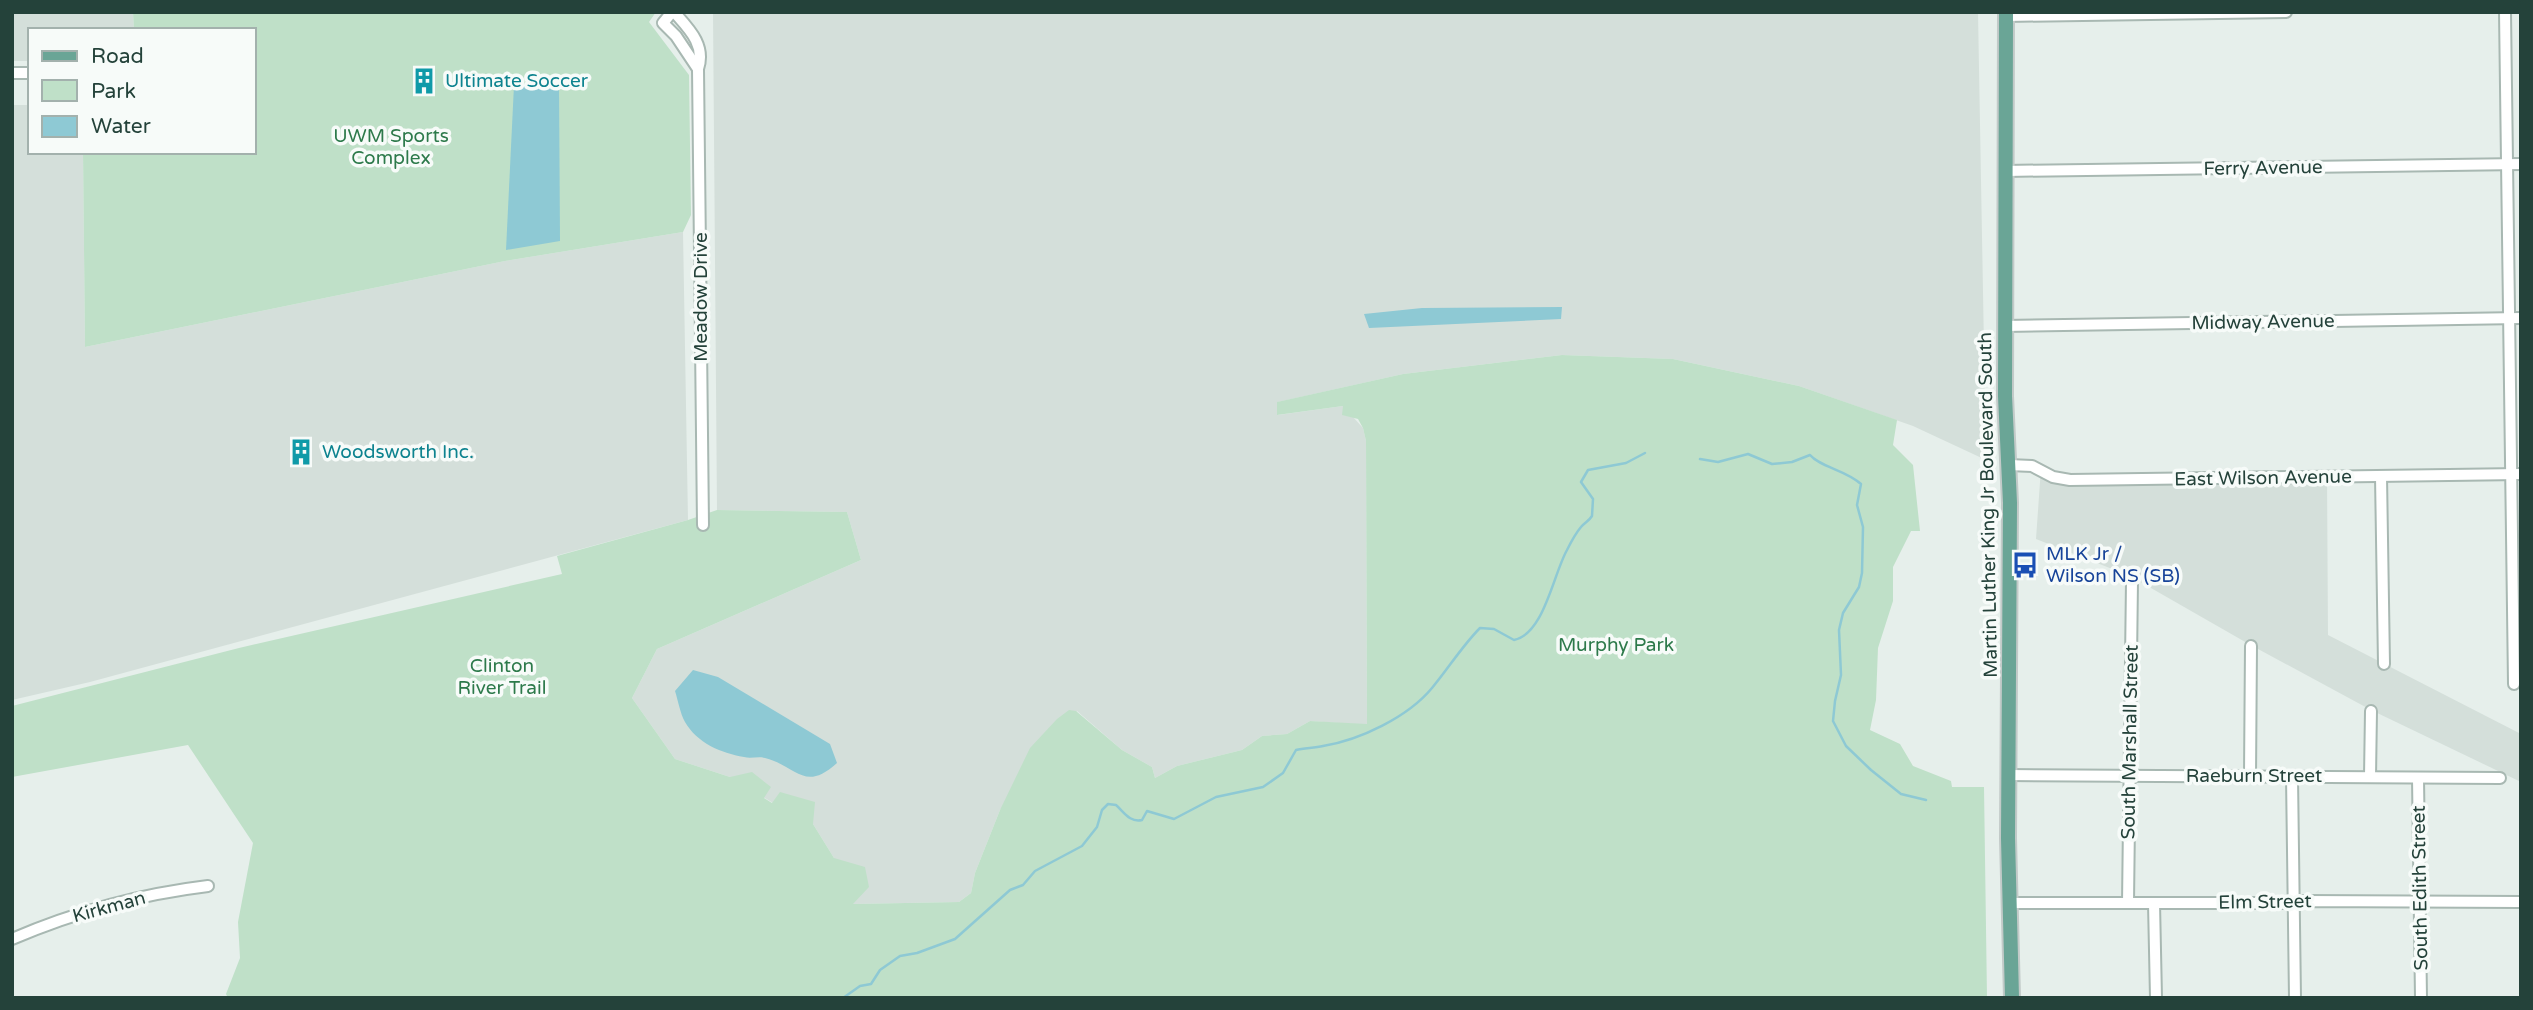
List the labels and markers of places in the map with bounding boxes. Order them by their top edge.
building icon: Ultimate Soccer [409,66,439,96]
place label: Ultimate Soccer [445,70,589,92]
building icon: Woodsworth Inc. [286,437,316,467]
place label: Woodsworth Inc. [322,441,474,463]
place label: MLK Jr / Wilson NS (SB) [2046,543,2180,587]
bus stop icon: MLK Jr / Wilson NS (SB) [2010,550,2040,580]

